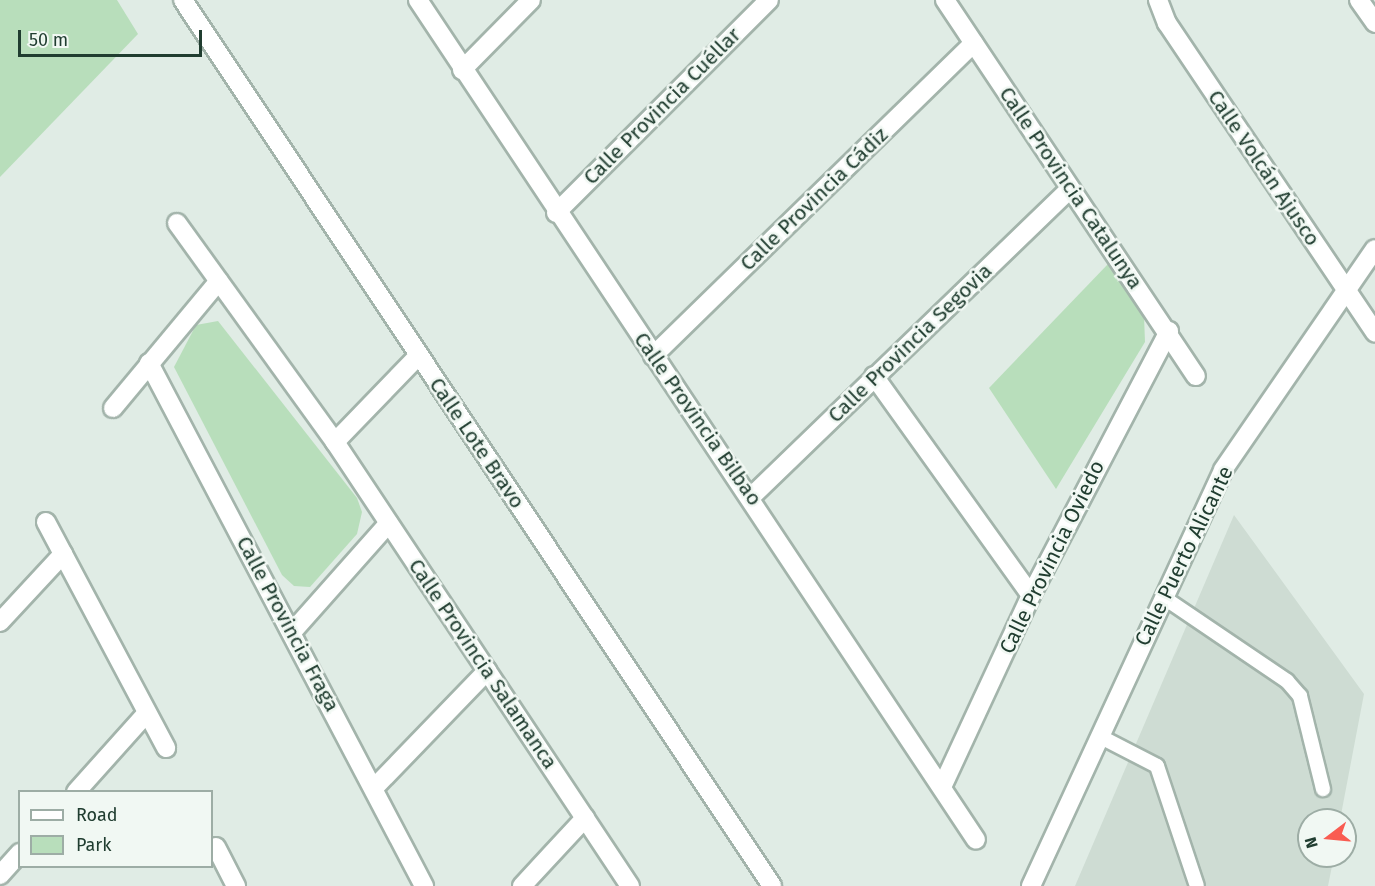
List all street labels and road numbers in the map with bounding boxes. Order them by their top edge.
street label: Calle Provincia Cuéllar [578,22,746,190]
street label: Calle Provincia Catalunya [994,82,1148,294]
street label: Calle Volcán Ajusco [1203,85,1325,251]
street label: Calle Provincia Cádiz [735,122,893,276]
street label: Calle Provincia Segovia [823,258,997,428]
street label: Calle Provincia Bilbao [629,328,767,510]
street label: Calle Lote Bravo [424,373,530,513]
street label: Calle Provincia Oviedo [994,456,1110,658]
street label: Calle Puerto Alicante [1130,462,1238,650]
street label: Calle Provincia Fraga [231,532,345,716]
street label: Calle Provincia Salamanca [403,554,563,774]

